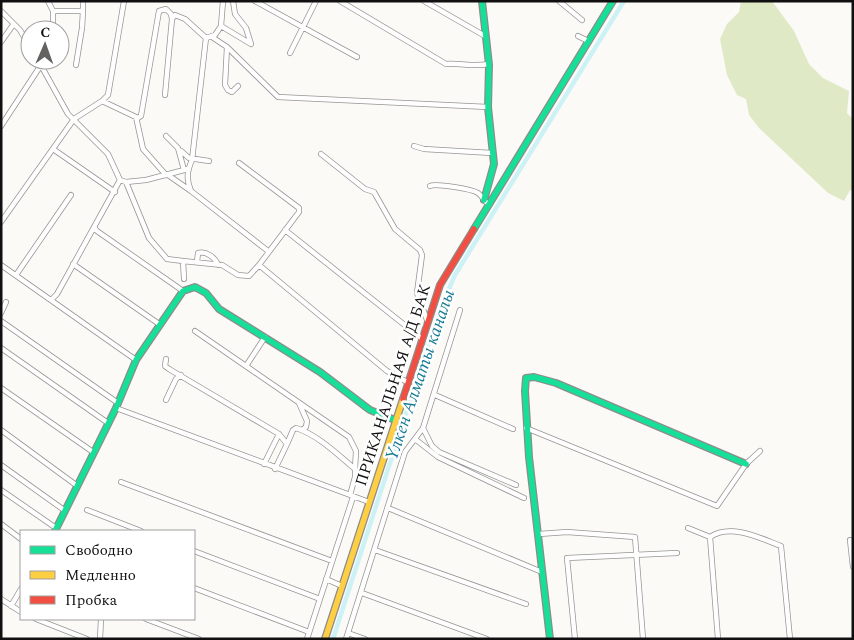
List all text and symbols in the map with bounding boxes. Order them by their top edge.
north arrow [20,20,70,70]
text: С [40,22,51,43]
street label: ПРИКАНАЛЬНАЯ А/Д БАК [349,280,437,489]
water label: Үлкен Алматы каналы [378,286,462,464]
legend [20,530,195,620]
text: Свободно [65,539,133,562]
text: Медленно [65,564,136,587]
text: Пробка [65,589,118,612]

